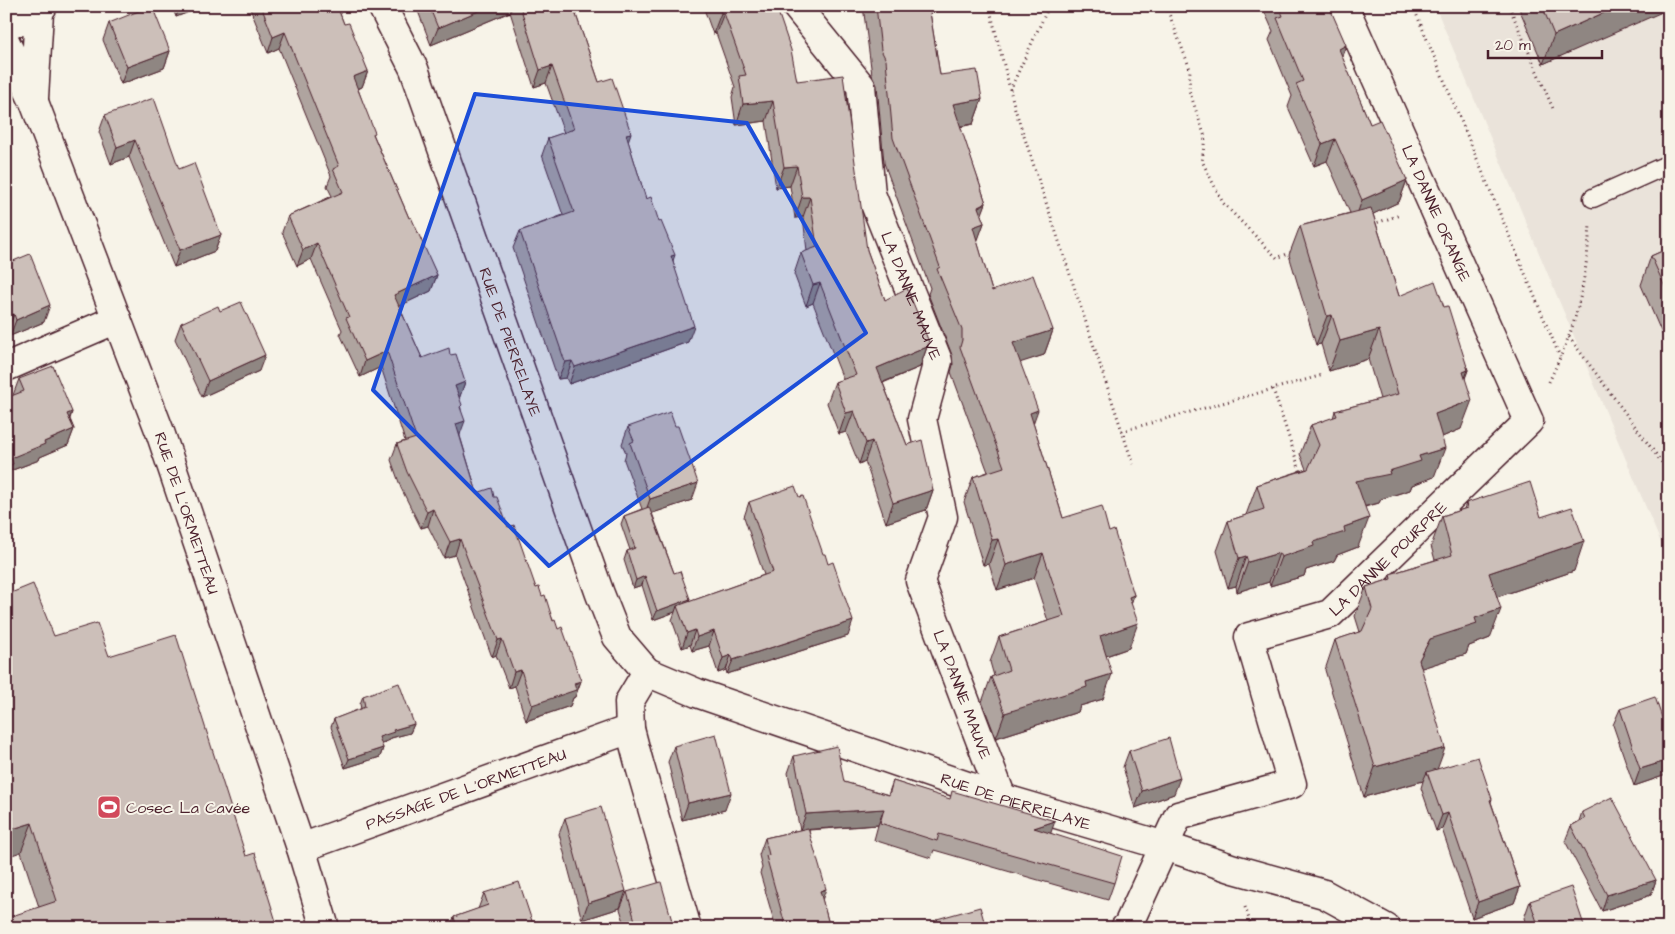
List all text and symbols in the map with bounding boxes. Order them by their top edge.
scale bar [1488,28,1601,60]
text: 20 m [1495,35,1531,56]
street label: LA DANNE ORANGE [1396,142,1476,286]
street label: LA DANNE MAUVE [875,229,947,364]
street label: RUE DE PIERRELAYE [473,265,546,420]
street label: RUE DE L'ORMETTEAU [149,429,224,597]
street label: LA DANNE POURPRE [1324,496,1452,621]
street label: LA DANNE MAUVE [928,627,996,763]
street label: PASSAGE DE L'ORMETTEAU [363,743,569,836]
street label: RUE DE PIERRELAYE [938,768,1094,836]
sports icon: Cosec La Cavée [96,794,122,820]
place label: Cosec La Cavée [126,797,251,819]

